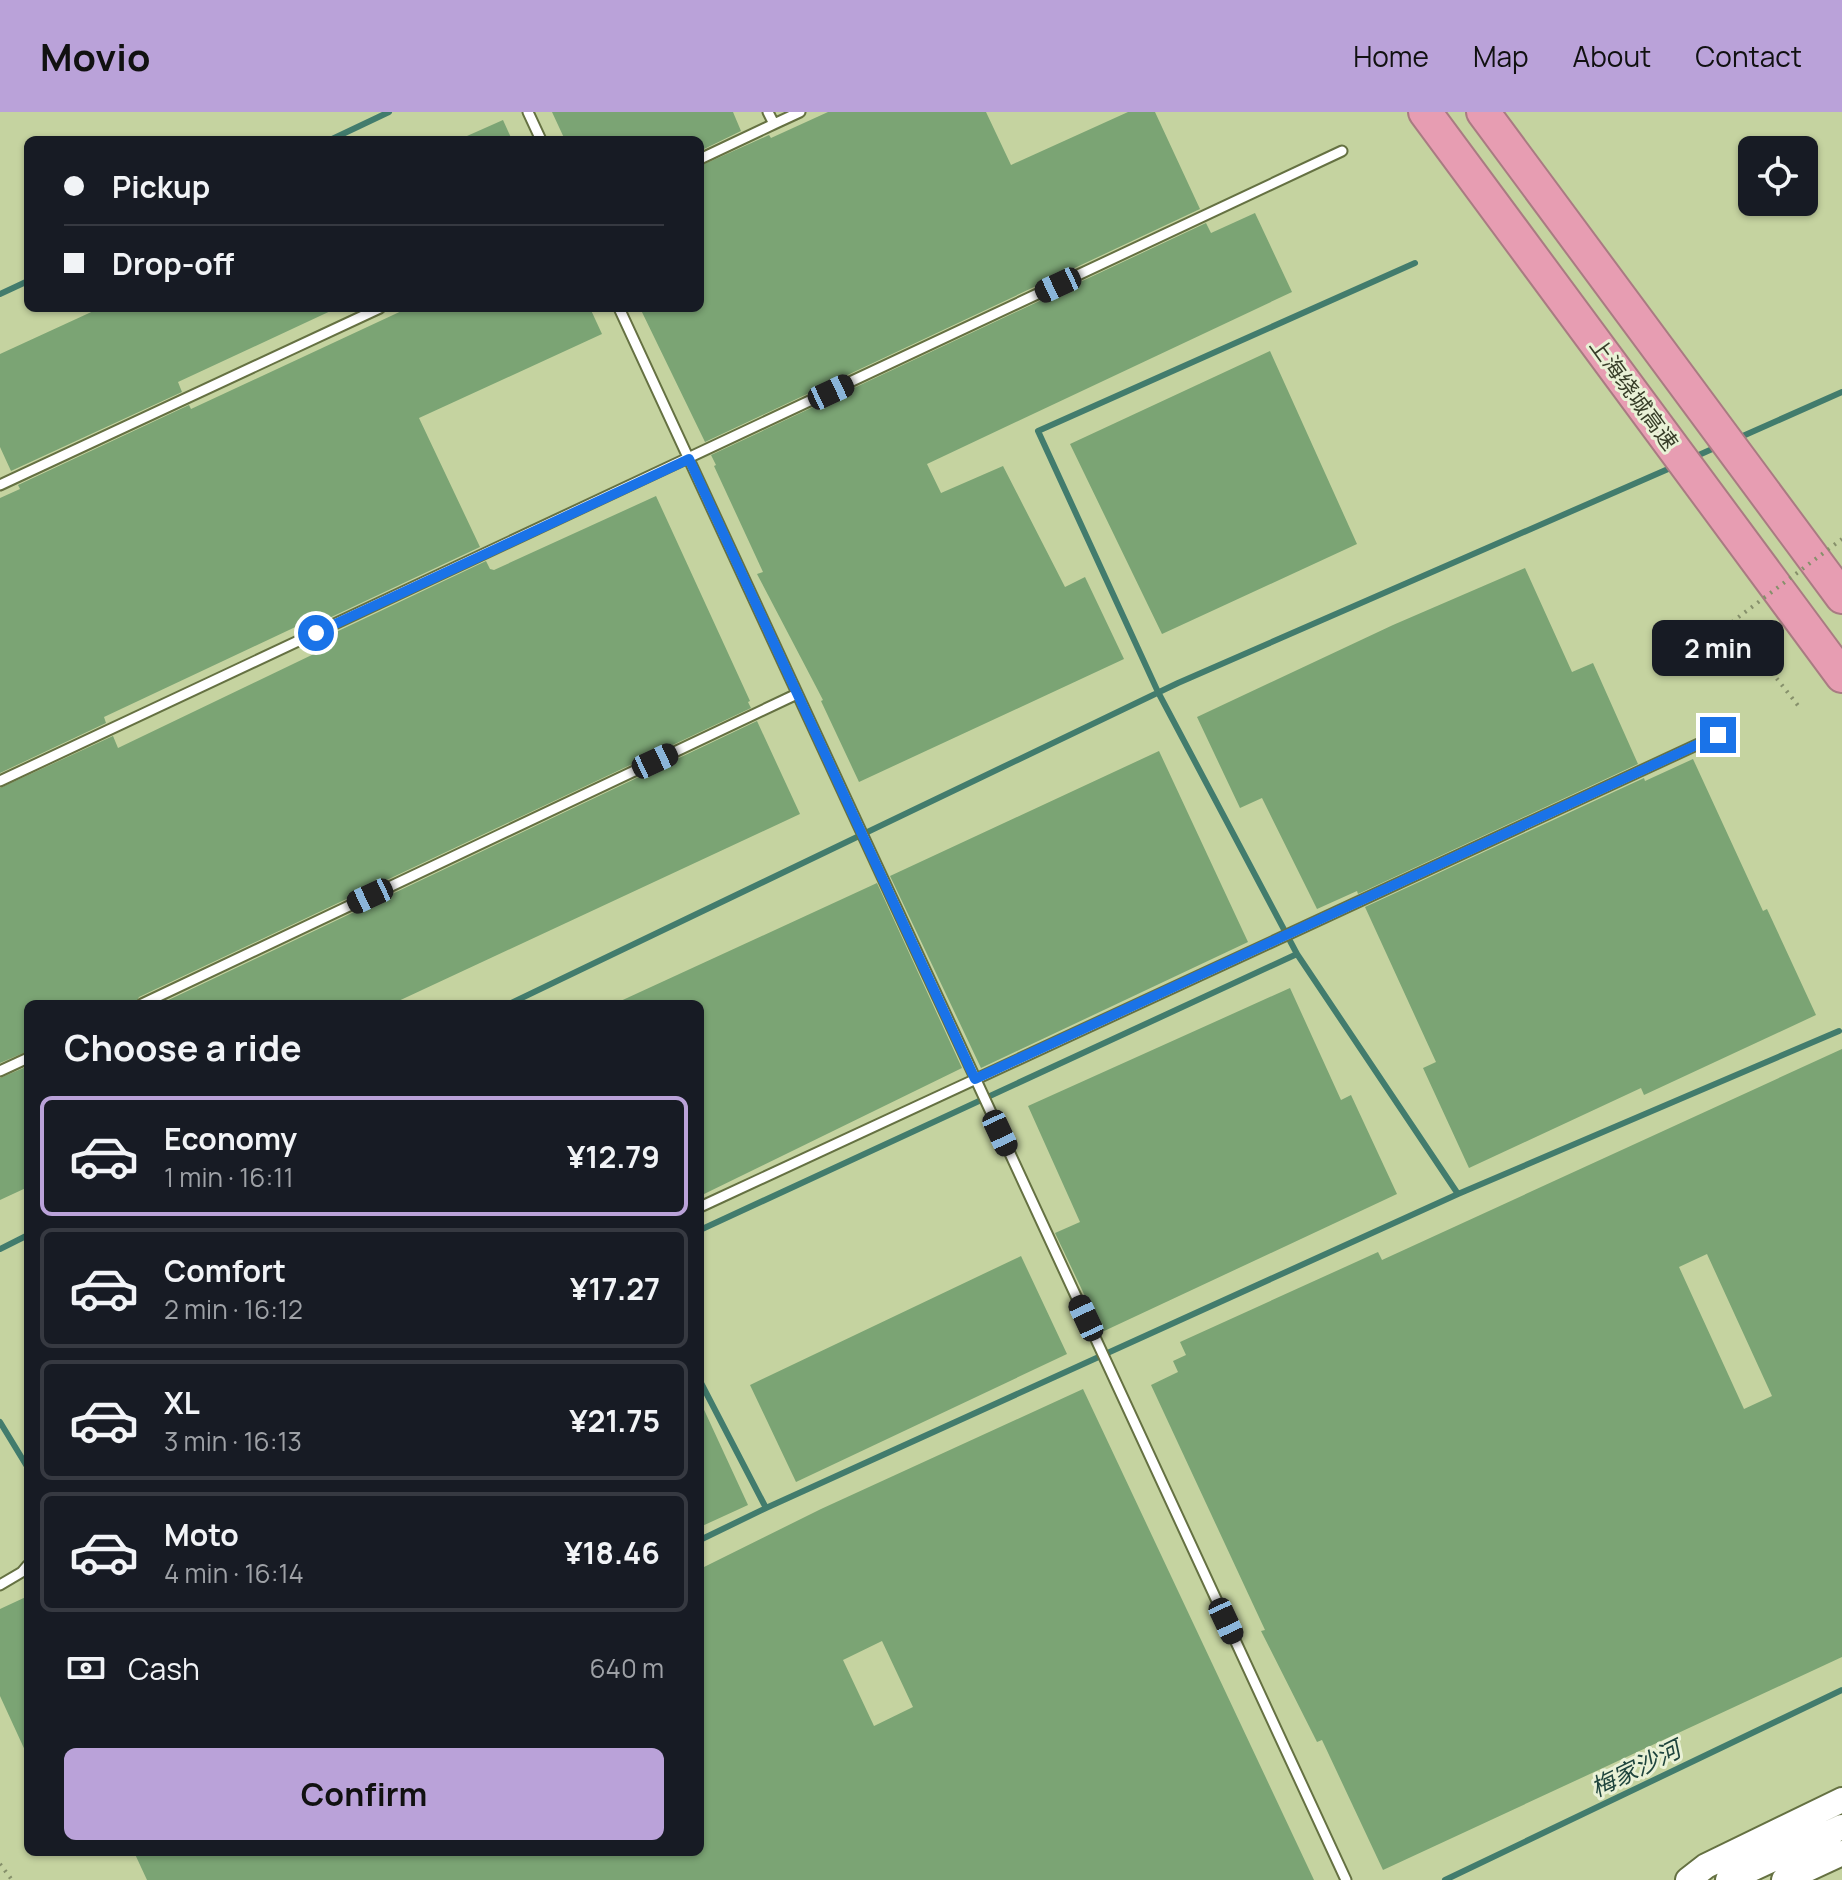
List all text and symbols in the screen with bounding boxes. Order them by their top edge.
text: Movio [40,30,150,82]
text: Home [1353,37,1429,75]
text: Map [1473,37,1529,75]
text: About [1573,37,1651,75]
text: Contact [1695,37,1802,75]
map controls [1738,136,1818,216]
button: locate [1738,136,1818,216]
text: Pickup [112,166,210,207]
text: Drop-off [112,243,234,284]
car [1031,264,1085,306]
street label: 上海绕城高速 [1583,332,1685,456]
car [804,371,858,413]
route start [298,615,334,651]
callout: 2 min [1652,619,1784,675]
text: 2 min [1684,630,1752,666]
route end [1700,717,1736,753]
car [628,740,682,782]
car [343,875,397,917]
text: Choose a ride [64,1023,302,1072]
car [979,1106,1021,1160]
text: Economy [164,1118,297,1159]
icon: car [68,1120,140,1192]
text: ¥12.79 [567,1136,660,1177]
text: 1 min · 16:11 [164,1159,294,1195]
text: Comfort [164,1250,286,1291]
icon: car [68,1252,140,1324]
text: ¥17.27 [570,1268,660,1309]
text: 2 min · 16:12 [164,1291,303,1327]
car [1065,1291,1107,1345]
text: XL [164,1382,200,1423]
icon: car [68,1384,140,1456]
text: ¥21.75 [569,1400,660,1441]
text: 3 min · 16:13 [164,1423,302,1459]
text: Moto [164,1514,239,1555]
icon: car [68,1516,140,1588]
text: ¥18.46 [564,1532,660,1573]
text: 4 min · 16:14 [164,1555,304,1591]
car [1205,1594,1247,1648]
icon: cash [64,1646,108,1690]
text: Cash [128,1648,200,1689]
text: 640 m [589,1650,664,1686]
water label: 梅家沙河 [1585,1730,1689,1804]
button: Confirm [64,1748,664,1840]

